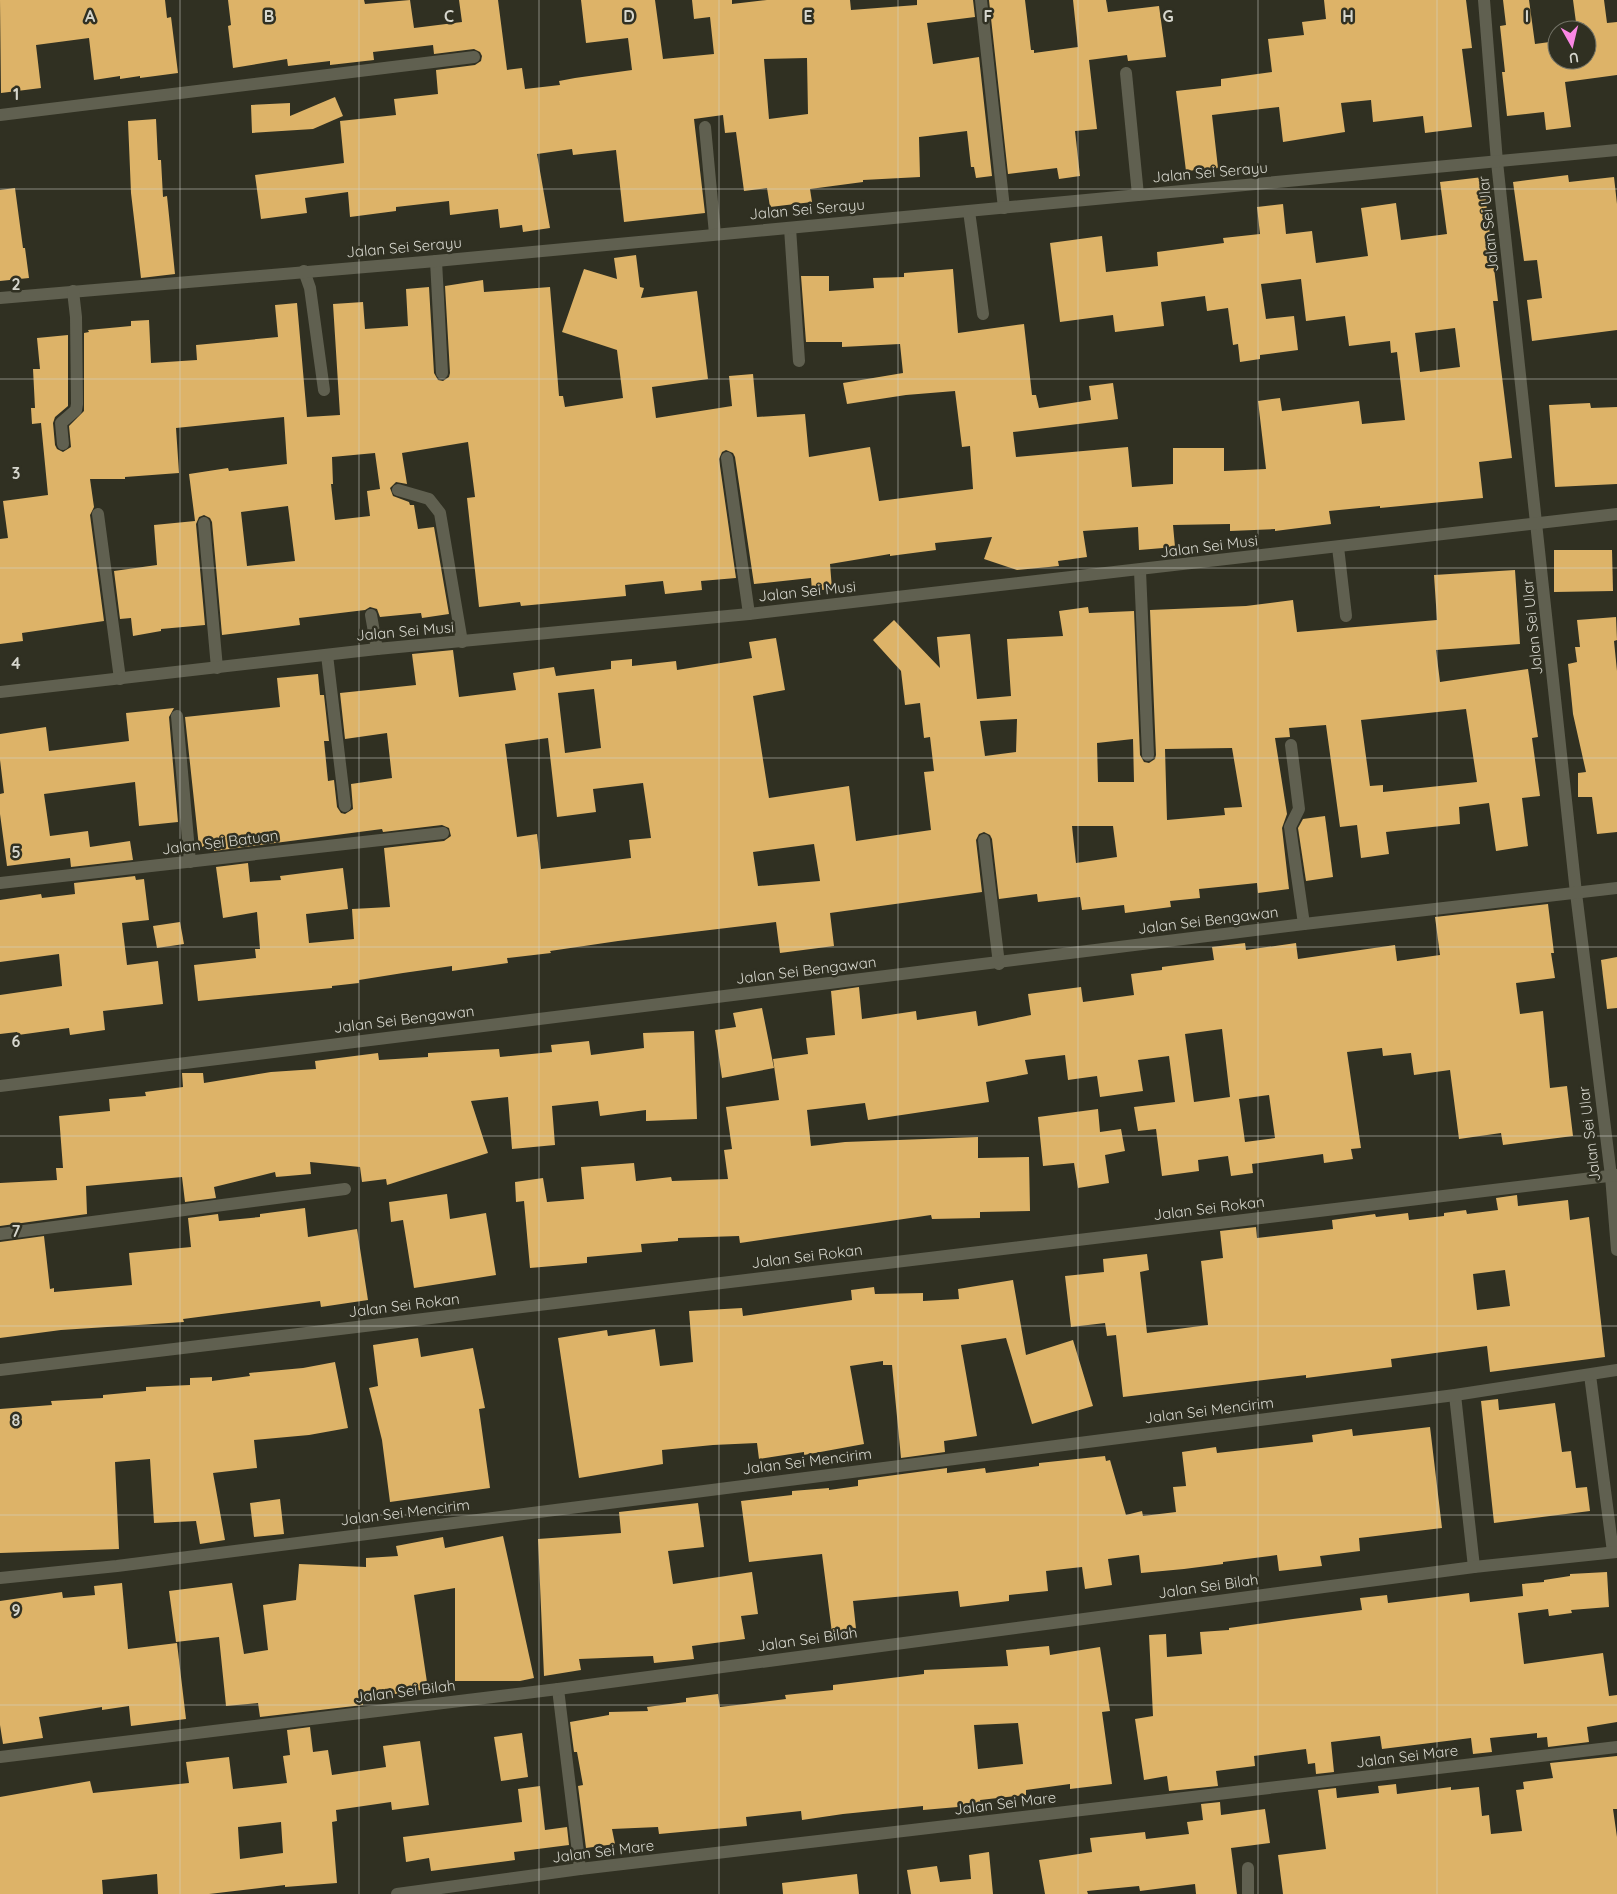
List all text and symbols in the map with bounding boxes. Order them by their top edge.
text: A [85,6,96,26]
text: B [264,6,274,26]
text: C [444,6,454,26]
text: D [623,6,635,26]
text: E [803,6,813,26]
text: F [984,6,993,26]
text: G [1162,6,1174,26]
text: H [1342,6,1354,26]
text: I [1525,6,1529,26]
north arrow [1547,20,1597,70]
text: U [1568,48,1580,67]
text: 1 [13,84,19,104]
street label: Jalan Sei Serayu [1151,157,1269,187]
street label: Jalan Sei Ular [1474,175,1502,273]
street label: Jalan Sei Serayu [748,194,866,224]
street label: Jalan Sei Serayu [345,232,463,262]
text: 2 [11,274,21,294]
text: 3 [12,463,20,483]
street label: Jalan Sei Musi [1159,531,1259,561]
street label: Jalan Sei Musi [757,576,857,606]
street label: Jalan Sei Ular [1518,578,1546,676]
street label: Jalan Sei Musi [355,617,455,645]
text: 4 [11,653,21,673]
street label: Jalan Sei Batuan [161,825,279,859]
text: 5 [11,842,21,862]
street label: Jalan Sei Bengawan [1137,902,1279,938]
street label: Jalan Sei Bengawan [735,952,877,988]
street label: Jalan Sei Bengawan [333,1001,475,1037]
text: 6 [12,1031,21,1051]
street label: Jalan Sei Ular [1574,1085,1604,1183]
street label: Jalan Sei Rokan [1152,1192,1266,1224]
text: 7 [12,1221,21,1241]
street label: Jalan Sei Rokan [750,1240,864,1272]
street label: Jalan Sei Rokan [347,1289,461,1321]
street label: Jalan Sei Mencirim [1143,1393,1275,1427]
text: 8 [12,1410,21,1430]
street label: Jalan Sei Mencirim [741,1444,873,1478]
street label: Jalan Sei Mencirim [339,1495,471,1529]
street label: Jalan Sei Bilah [1157,1570,1259,1602]
text: 9 [11,1600,21,1620]
street label: Jalan Sei Bilah [756,1623,858,1655]
street label: Jalan Sei Bilah [354,1675,456,1707]
street label: Jalan Sei Mare [1355,1740,1459,1772]
street label: Jalan Sei Mare [953,1787,1057,1819]
street label: Jalan Sei Mare [551,1835,655,1867]

